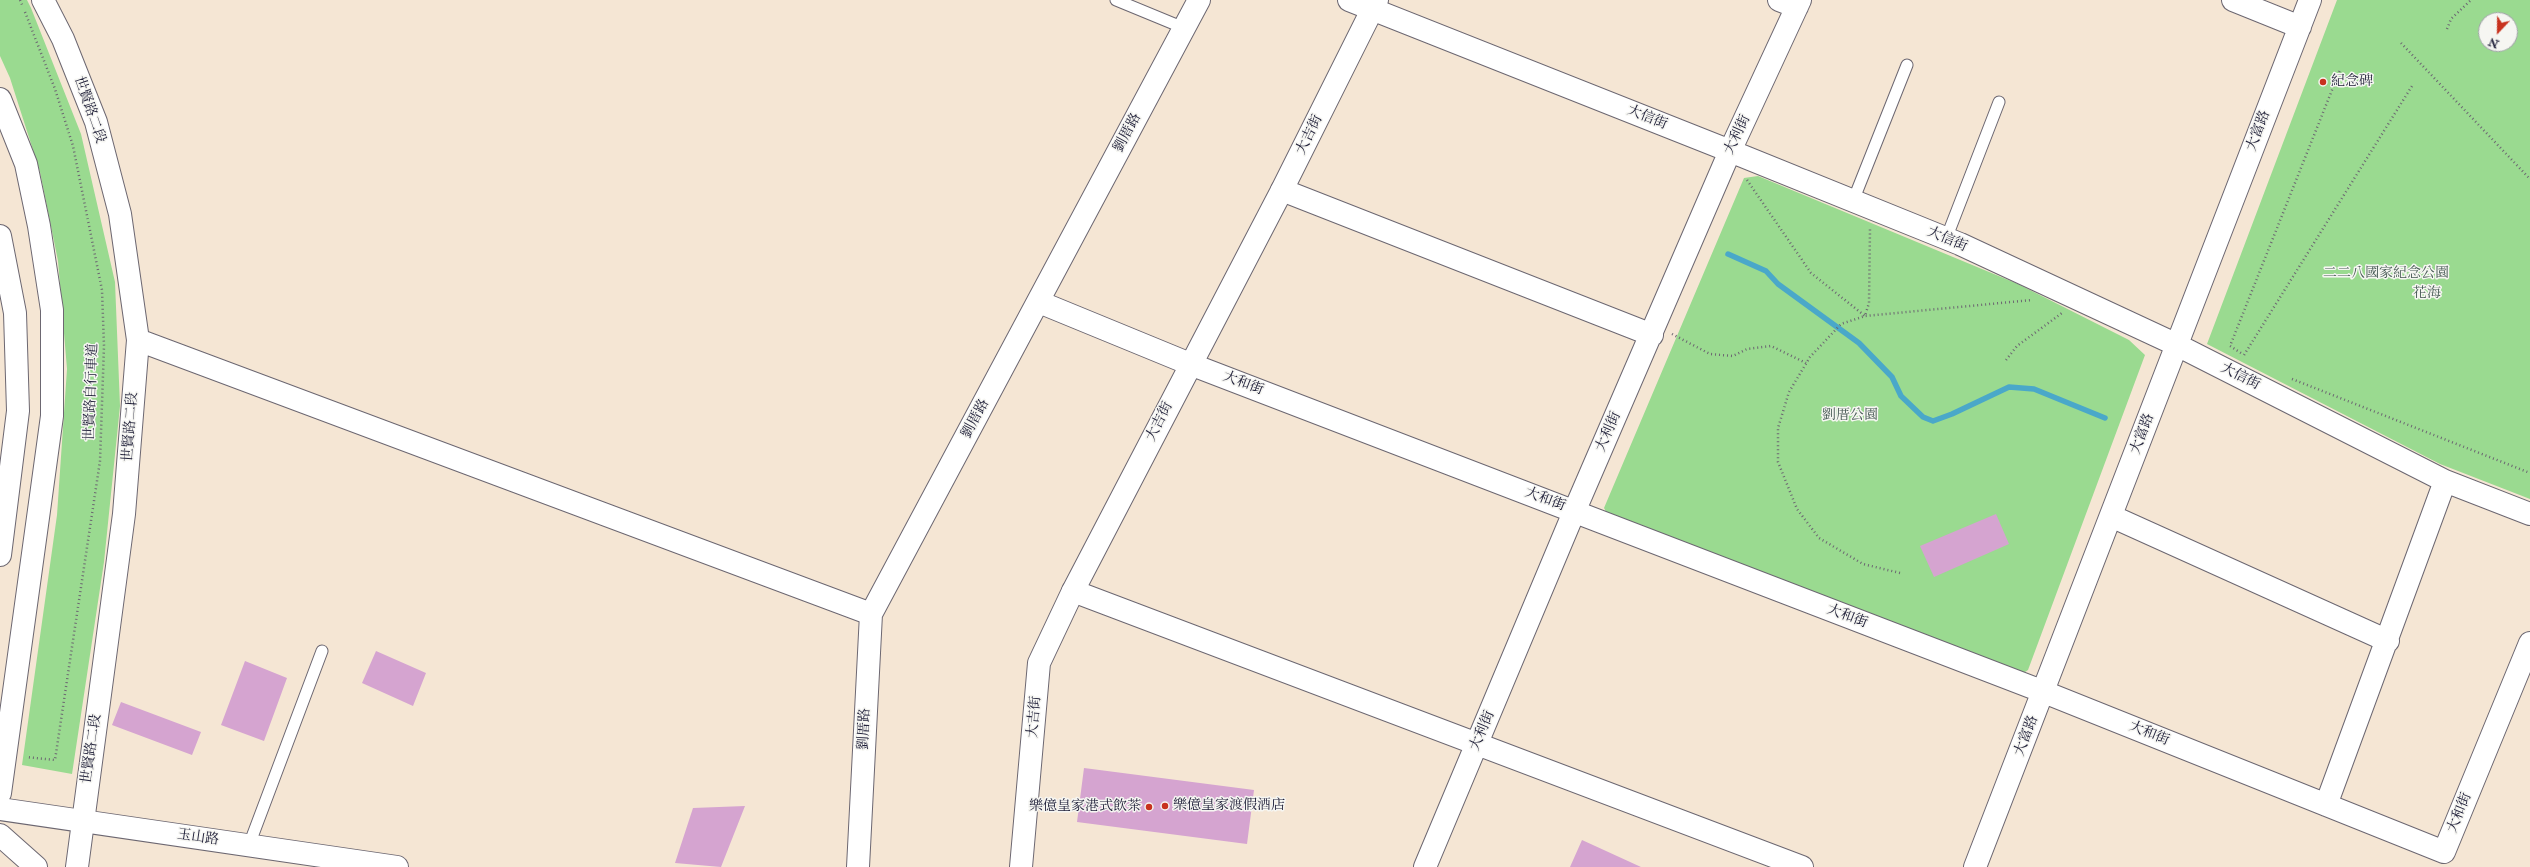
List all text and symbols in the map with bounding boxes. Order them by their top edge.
north arrow [2478,12,2518,52]
text: N [2487,35,2501,51]
street label: 世賢路二段 [70,74,108,146]
place label: 紀念碑 [2331,74,2373,90]
marker: 紀念碑 [2318,77,2328,87]
street label: 大信街 [1624,102,1670,134]
street label: 大富路 [2244,108,2274,154]
street label: 劉厝路 [1111,111,1145,155]
street label: 大吉街 [1293,112,1327,158]
street label: 大利街 [1722,112,1754,158]
street label: 大信街 [1924,224,1970,256]
park label: 二二八國家紀念公園 [2323,266,2449,282]
park label: 花海 [2413,286,2441,302]
street label: 世賢路自行車道 [82,343,102,441]
street label: 大信街 [2217,360,2263,394]
street label: 大和街 [1220,369,1266,399]
street label: 世賢路二段 [120,391,142,463]
street label: 劉厝路 [959,397,993,441]
street label: 大吉街 [1143,399,1177,445]
park label: 劉厝公園 [1822,408,1878,424]
street label: 大利街 [1593,409,1625,455]
street label: 大富路 [2128,411,2158,457]
street label: 大和街 [1522,485,1568,515]
street label: 大和街 [1824,602,1870,632]
street label: 大吉街 [1025,695,1045,739]
street label: 劉厝路 [856,708,874,750]
street label: 大利街 [1467,708,1499,754]
street label: 世賢路二段 [79,713,105,785]
street label: 大富路 [2012,713,2042,759]
street label: 大和街 [2126,718,2172,750]
street label: 大和街 [2444,790,2476,836]
place label: 樂億皇家渡假酒店 [1173,798,1285,814]
place label: 樂億皇家港式飲茶 [1029,799,1141,815]
marker: 樂億皇家渡假酒店 [1160,801,1170,811]
marker: 樂億皇家港式飲茶 [1144,802,1154,812]
street label: 玉山路 [176,827,220,849]

